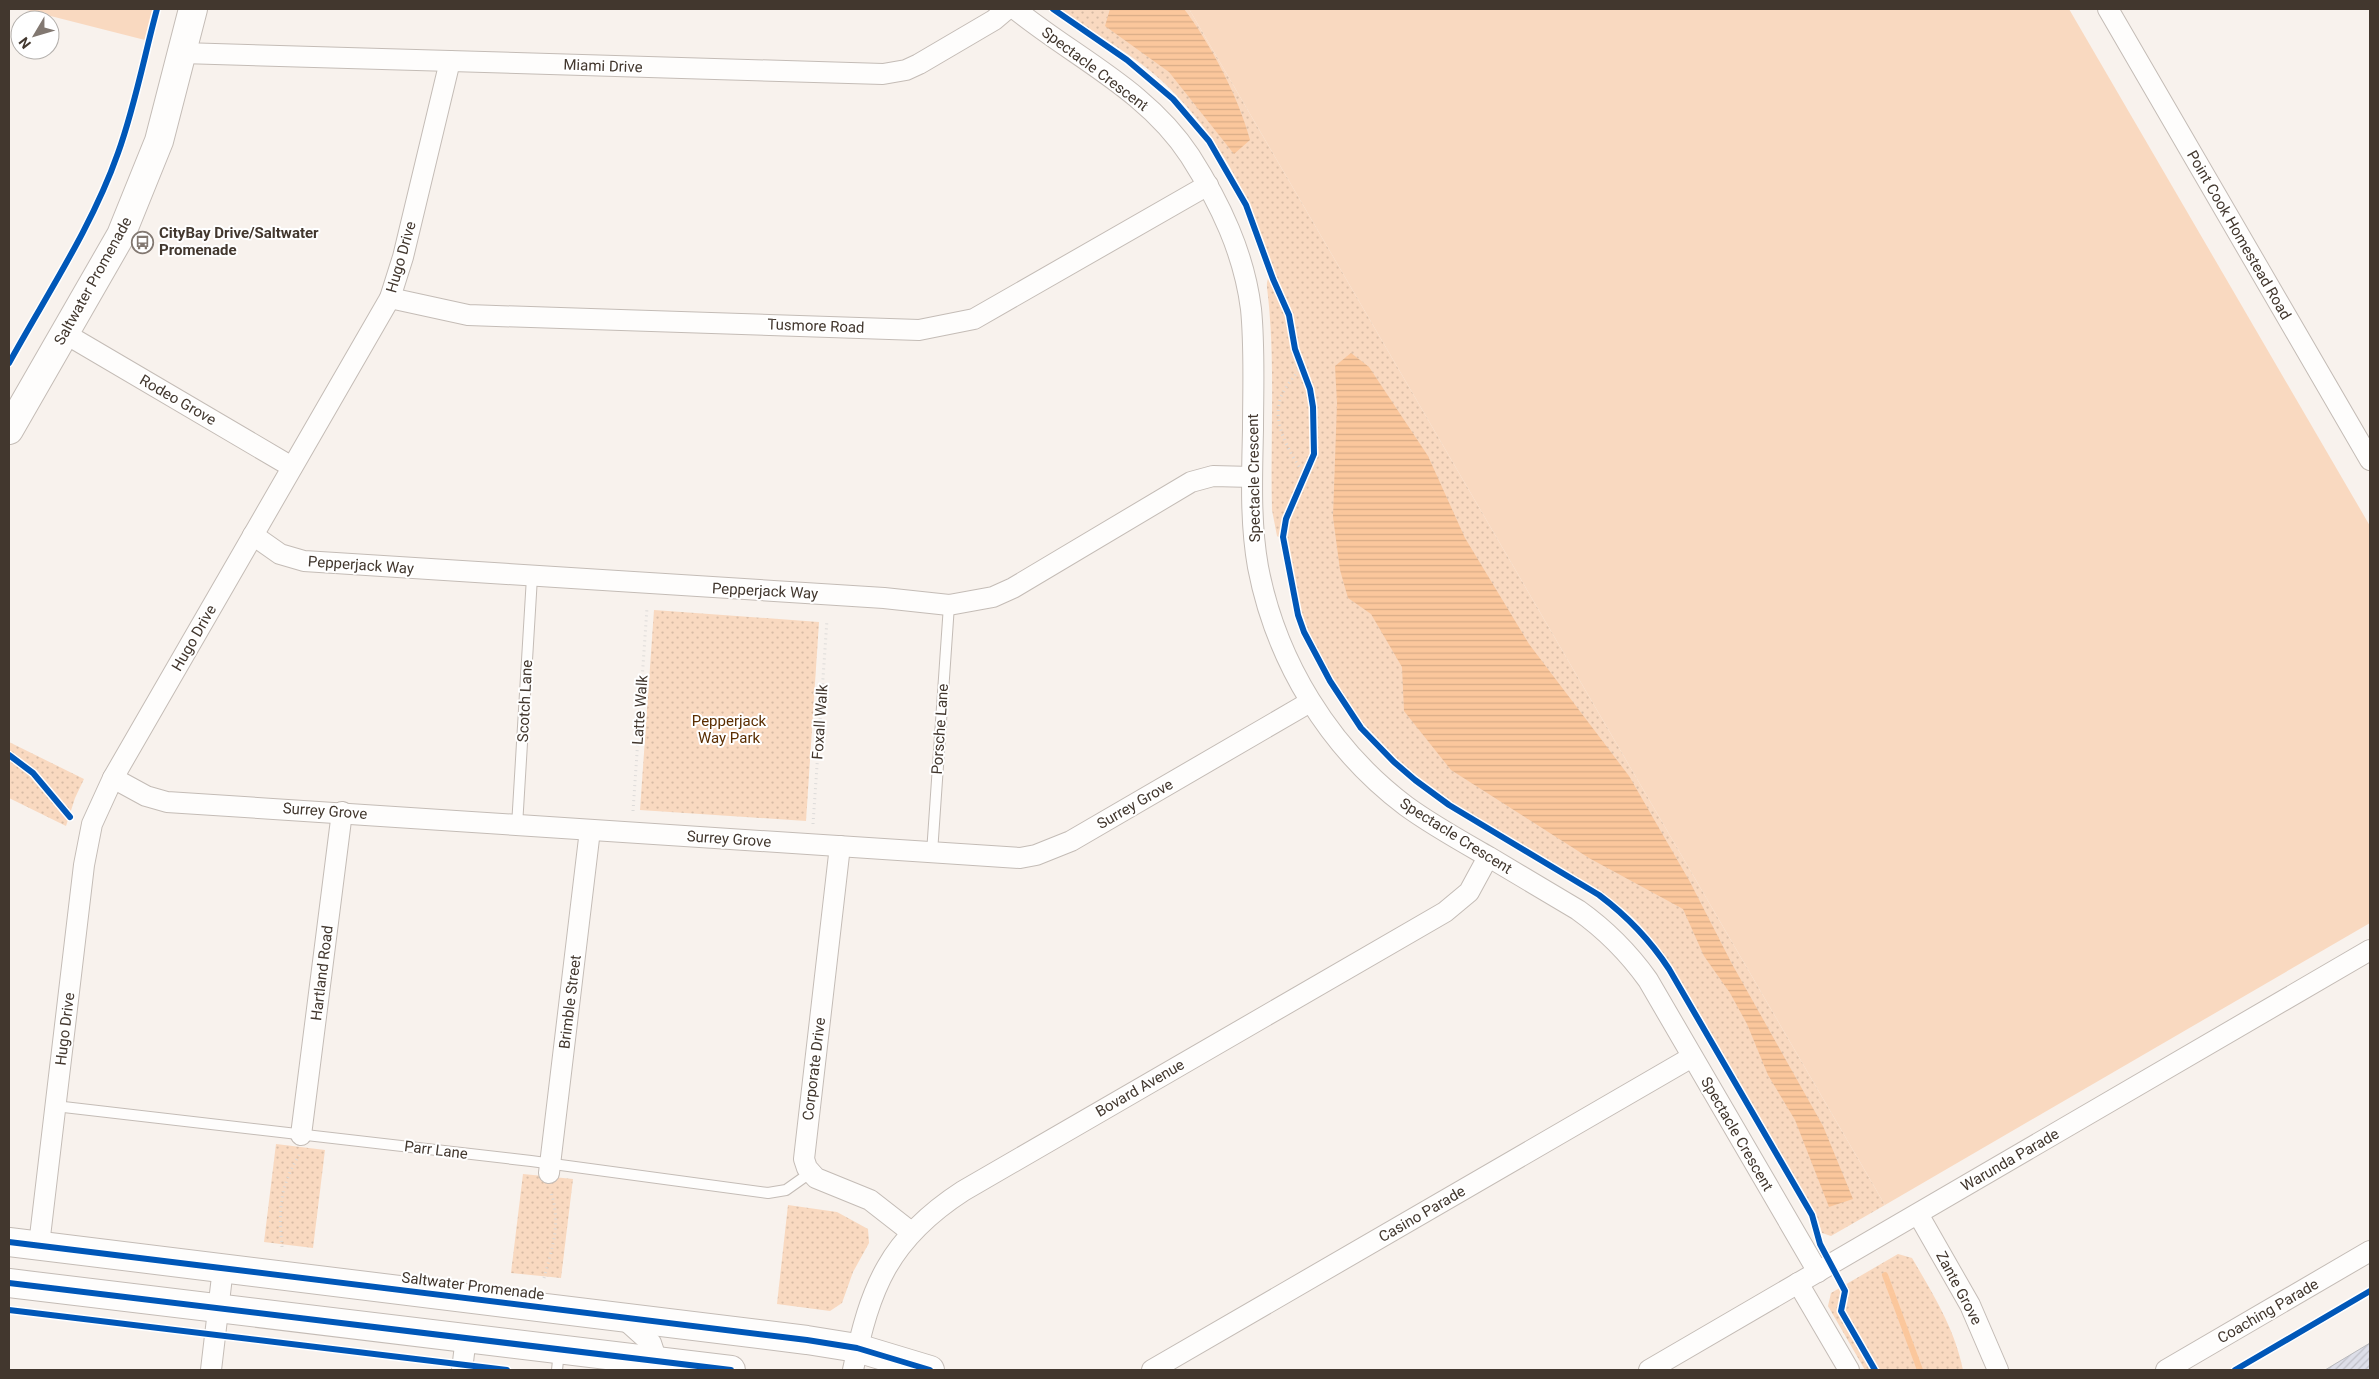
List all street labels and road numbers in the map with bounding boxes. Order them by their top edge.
street label: Spectacle Crescent [1038,23,1152,115]
street label: Miami Drive [563,56,643,76]
street label: Point Cook Homestead Road [2183,147,2295,323]
street label: Saltwater Promenade [50,214,136,348]
street label: Hugo Drive [382,219,420,295]
street label: Tusmore Road [767,315,865,337]
street label: Rodeo Grove [137,371,219,429]
street label: Spectacle Crescent [1244,413,1264,543]
street label: Pepperjack Way [307,552,415,578]
street label: Pepperjack Way [711,579,819,603]
street label: Hugo Drive [168,602,220,674]
street label: Scotch Lane [514,659,536,743]
street label: Latte Walk [629,674,651,746]
street label: Foxall Walk [808,683,832,760]
street label: Porsche Lane [928,683,952,775]
street label: Surrey Grove [1094,775,1176,833]
street label: Spectacle Crescent [1397,794,1515,878]
street label: Surrey Grove [282,799,368,823]
street label: Surrey Grove [686,827,772,851]
street label: Hartland Road [307,924,337,1022]
street label: Brimble Street [555,954,585,1050]
street label: Hugo Drive [52,991,78,1067]
street label: Corporate Drive [799,1016,829,1122]
street label: Bovard Avenue [1093,1055,1188,1121]
street label: Spectacle Crescent [1697,1074,1777,1194]
street label: Warunda Parade [1958,1125,2062,1195]
street label: Parr Lane [403,1137,469,1163]
street label: Casino Parade [1376,1182,1468,1246]
street label: Zante Grove [1932,1248,1986,1328]
street label: Saltwater Promenade [401,1268,545,1304]
street label: Coaching Parade [2214,1275,2322,1347]

